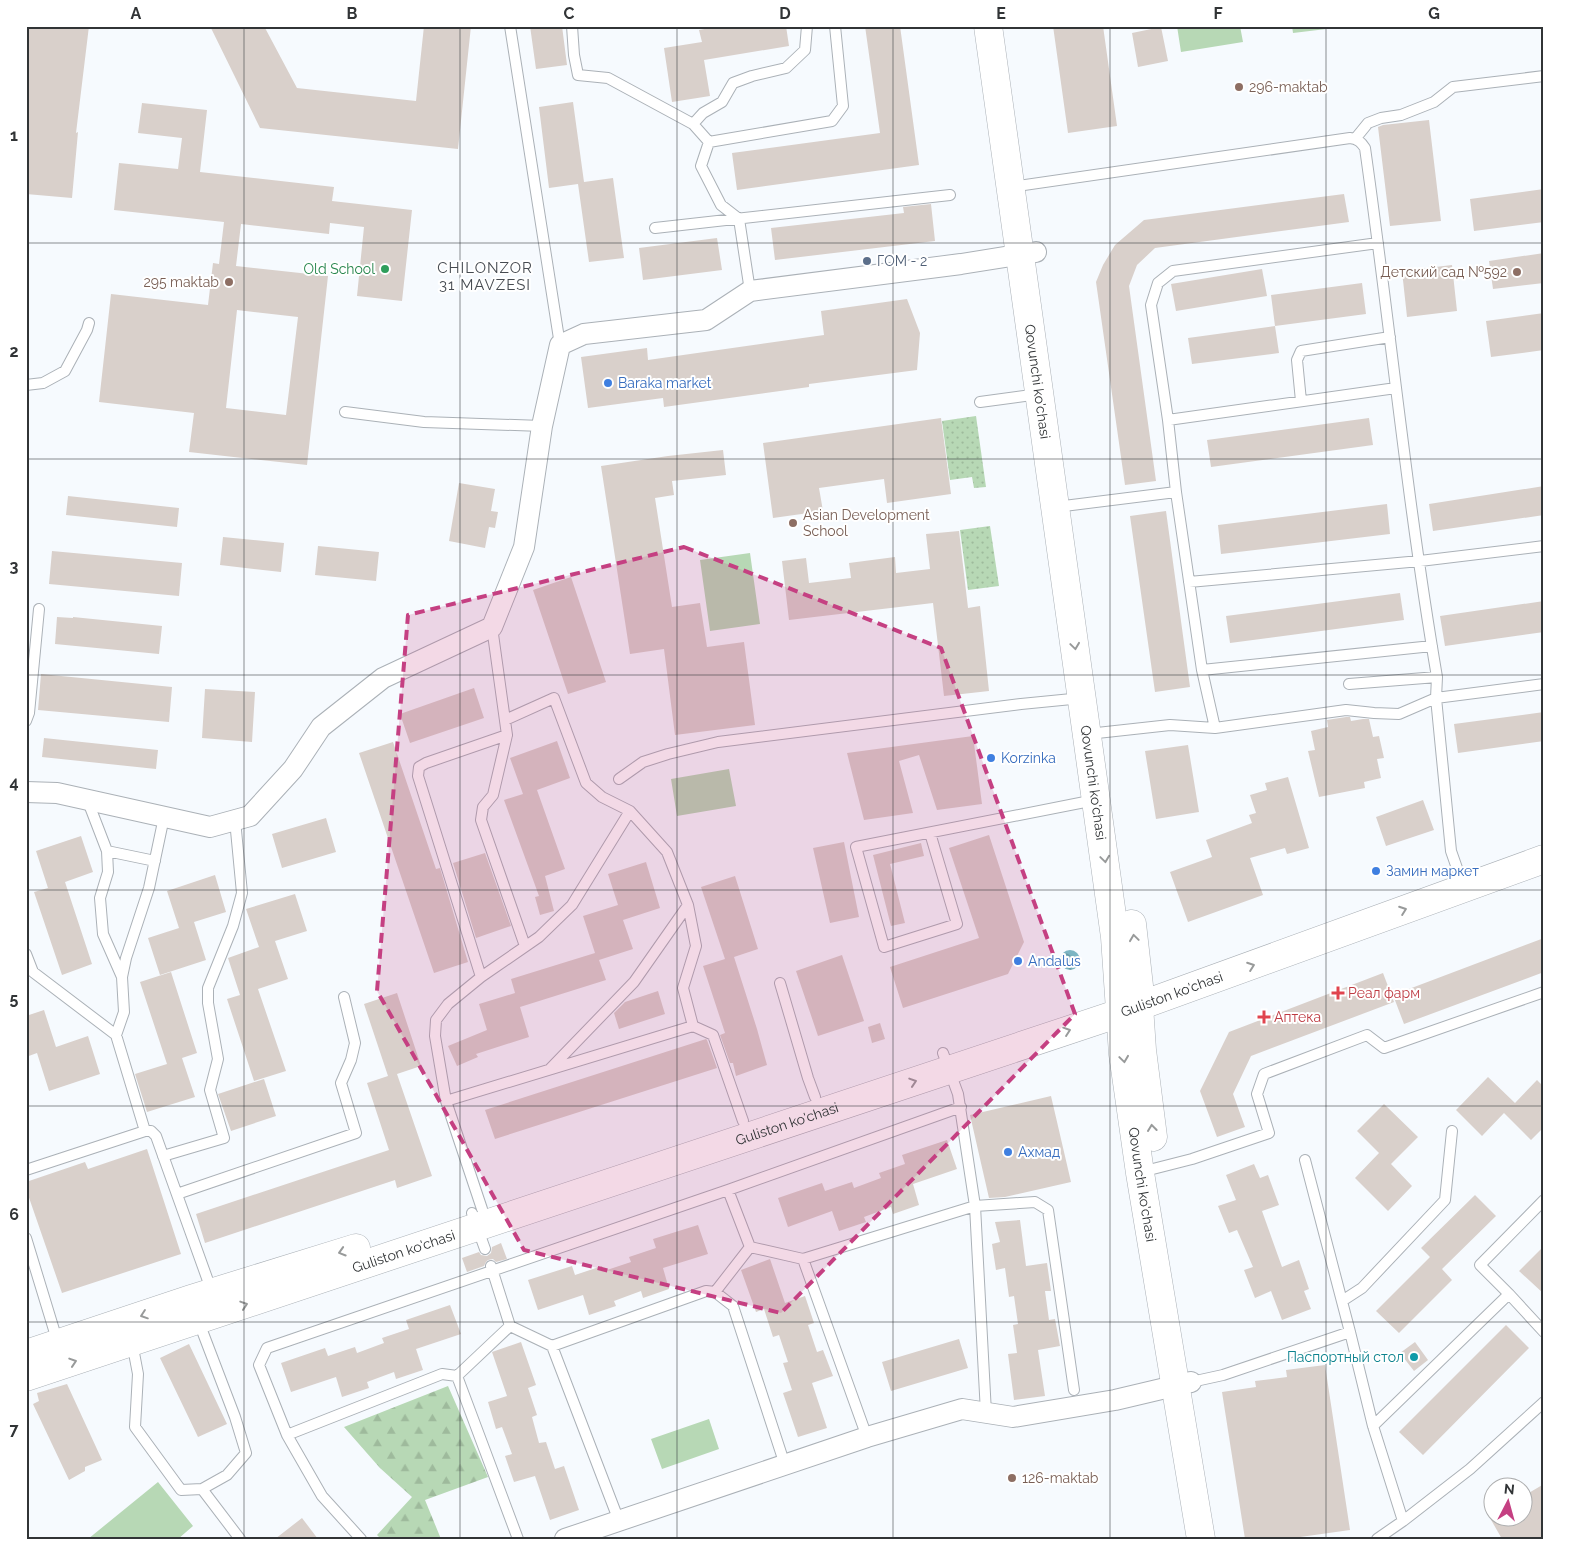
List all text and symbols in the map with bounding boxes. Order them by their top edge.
text: A [131,4,142,23]
text: B [347,4,358,23]
text: C [564,4,575,23]
text: D [779,4,791,23]
text: E [996,4,1006,23]
text: F [1213,4,1223,23]
text: G [1428,4,1440,23]
place label: 296-maktab [1249,79,1328,95]
marker: 296-maktab [1233,81,1245,93]
text: 1 [10,126,18,145]
place label: ГОМ - 2 [877,253,927,269]
marker: ГОМ - 2 [861,255,873,267]
district label: CHILONZOR 31 MAVZESI [437,259,533,294]
place label: Old School [304,261,375,277]
marker: Old School [379,263,391,275]
place label: Детcкий сад №592 [1380,264,1507,280]
marker: Детcкий сад №592 [1511,266,1523,278]
place label: 295 maktab [143,274,219,290]
marker: 295 maktab [223,276,235,288]
street label: Qovunchi ko'chasi [1022,323,1053,440]
text: 2 [9,342,19,361]
place label: Baraka market [618,375,712,391]
marker: Baraka market [602,377,614,389]
place label: Asian Development School [803,507,930,539]
marker: Asian Development School [787,517,799,529]
text: 3 [10,557,19,576]
one-way arrow [1069,643,1080,651]
street label: Qovunchi ko'chasi [1078,724,1109,841]
place label: Korzinka [1001,750,1056,766]
marker: Korzinka [985,752,997,764]
text: 4 [9,773,19,792]
one-way arrow [1099,855,1109,864]
place label: Замин маркет [1386,863,1479,879]
marker: Замин маркет [1370,865,1382,877]
one-way arrow [1398,906,1407,916]
one-way arrow [1129,933,1140,941]
place label: Andalus [1028,953,1081,969]
marker: Andalus [1012,955,1024,967]
one-way arrow [1246,962,1254,972]
street label: Guliston ko'chasi [1118,968,1225,1020]
place label: Реал фарм [1348,985,1420,1001]
marker: Реал фарм [1332,987,1344,999]
text: 5 [10,989,19,1008]
place label: Аптека [1274,1009,1321,1025]
marker: Аптека [1258,1011,1270,1023]
one-way arrow [1062,1027,1071,1037]
one-way arrow [1118,1055,1128,1064]
one-way arrow [908,1078,917,1088]
street label: Guliston ko'chasi [733,1099,840,1148]
one-way arrow [1147,1123,1158,1131]
street label: Qovunchi ko'chasi [1126,1126,1159,1243]
place label: Ахмад [1018,1144,1060,1160]
marker: Ахмад [1002,1146,1014,1158]
text: 6 [9,1205,19,1224]
street label: Guliston ko'chasi [350,1227,457,1276]
one-way arrow [339,1247,347,1257]
one-way arrow [239,1300,248,1310]
one-way arrow [141,1309,149,1319]
place label: Паспортный стол [1287,1349,1404,1365]
marker: Паспортный стол [1408,1351,1420,1363]
one-way arrow [68,1357,76,1367]
text: 7 [10,1420,19,1439]
place label: 126-maktab [1022,1470,1099,1486]
marker: 126-maktab [1006,1472,1018,1484]
north arrow [1482,1478,1532,1528]
text: N [1503,1481,1516,1498]

